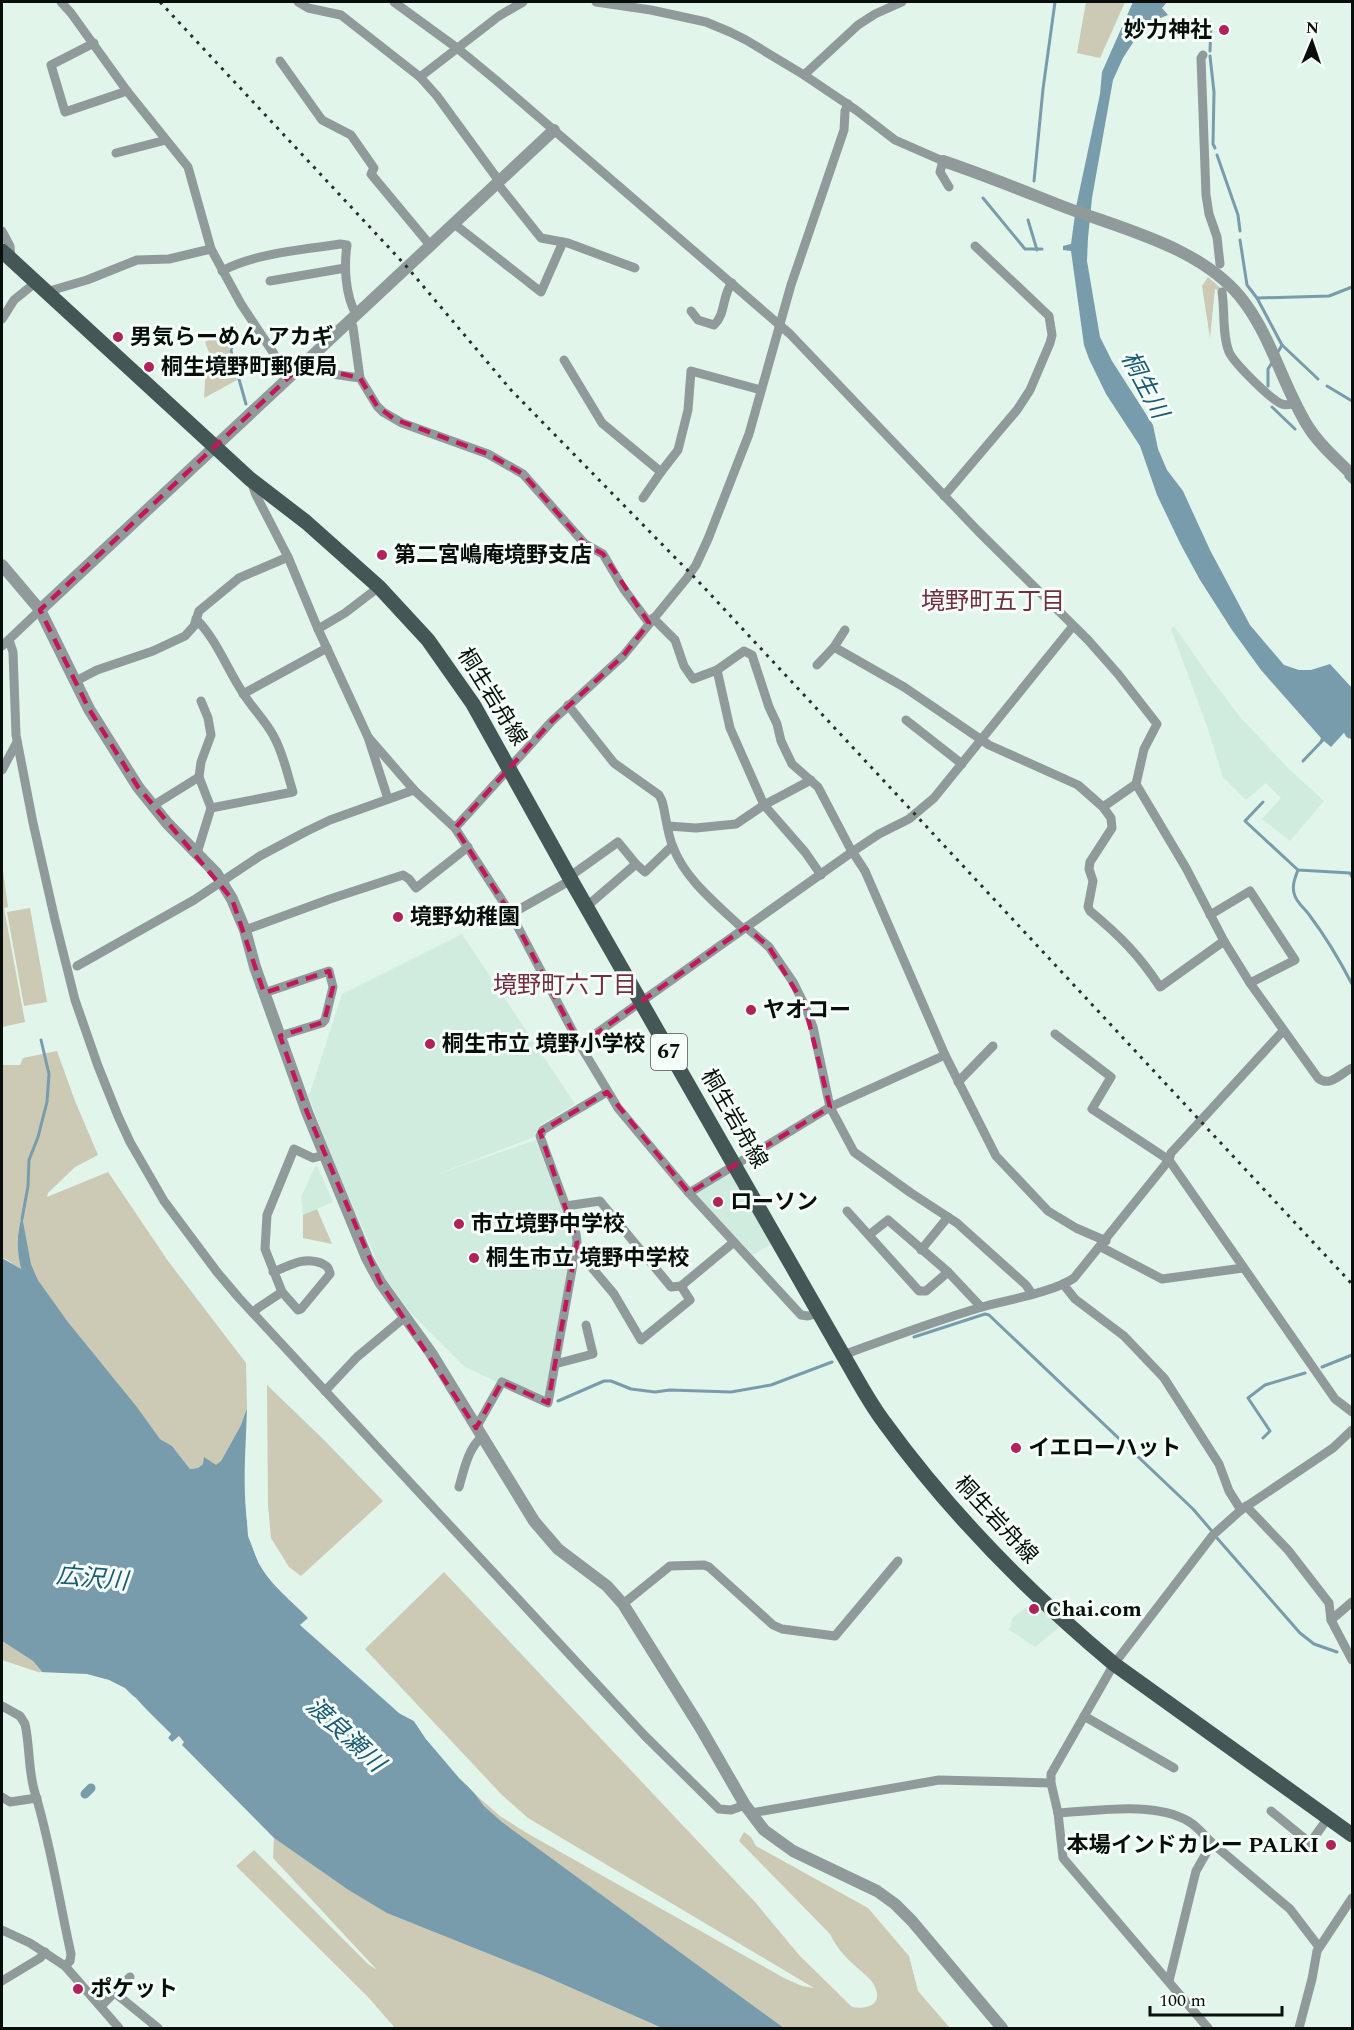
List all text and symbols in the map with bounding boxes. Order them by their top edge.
north arrow [1282,12,1342,72]
place label: 妙力神社 [1124,14,1212,47]
text: N [1306,16,1319,40]
marker: 妙力神社 [1217,23,1231,37]
place label: 男気らーめん アカギ [130,321,334,354]
marker: 男気らーめん アカギ [111,330,125,344]
water label: 桐生川 [1111,345,1178,428]
place label: 桐生境野町郵便局 [161,351,337,384]
marker: 桐生境野町郵便局 [142,360,156,374]
place label: 第二宮嶋庵境野支店 [394,539,592,572]
marker: 第二宮嶋庵境野支店 [375,548,389,562]
district label: 境野町五丁目 [921,584,1065,620]
street label: 桐生岩舟線 [449,642,535,752]
place label: 境野幼稚園 [410,901,520,934]
marker: 境野幼稚園 [391,910,405,924]
district label: 境野町六丁目 [493,968,637,1004]
place label: ヤオコー [763,994,851,1027]
marker: ヤオコー [744,1003,758,1017]
place label: 桐生市立 境野小学校 [442,1028,646,1061]
road number: 67 [651,1034,687,1070]
marker: 桐生市立 境野小学校 [423,1037,437,1051]
street label: 桐生岩舟線 [692,1063,776,1175]
place label: ローソン [730,1186,818,1219]
marker: ローソン [711,1195,725,1209]
place label: 市立境野中学校 [471,1208,625,1241]
marker: 市立境野中学校 [452,1217,466,1231]
place label: 桐生市立 境野中学校 [486,1242,690,1275]
marker: 桐生市立 境野中学校 [467,1251,481,1265]
place label: イエローハット [1028,1432,1181,1465]
marker: イエローハット [1009,1441,1023,1455]
street label: 桐生岩舟線 [946,1469,1046,1571]
water label: 広沢川 [55,1558,132,1600]
place label: Chai.com [1046,1593,1142,1626]
marker: Chai.com [1027,1602,1041,1616]
water label: 渡良瀬川 [298,1689,395,1783]
place label: 本場インドカレー PALKI [1067,1829,1319,1862]
marker: 本場インドカレー PALKI [1324,1838,1338,1852]
place label: ポケット [90,1973,178,2006]
scale bar [1150,1979,1282,2017]
marker: ポケット [71,1982,85,1996]
text: 100 m [1159,1987,1206,2014]

